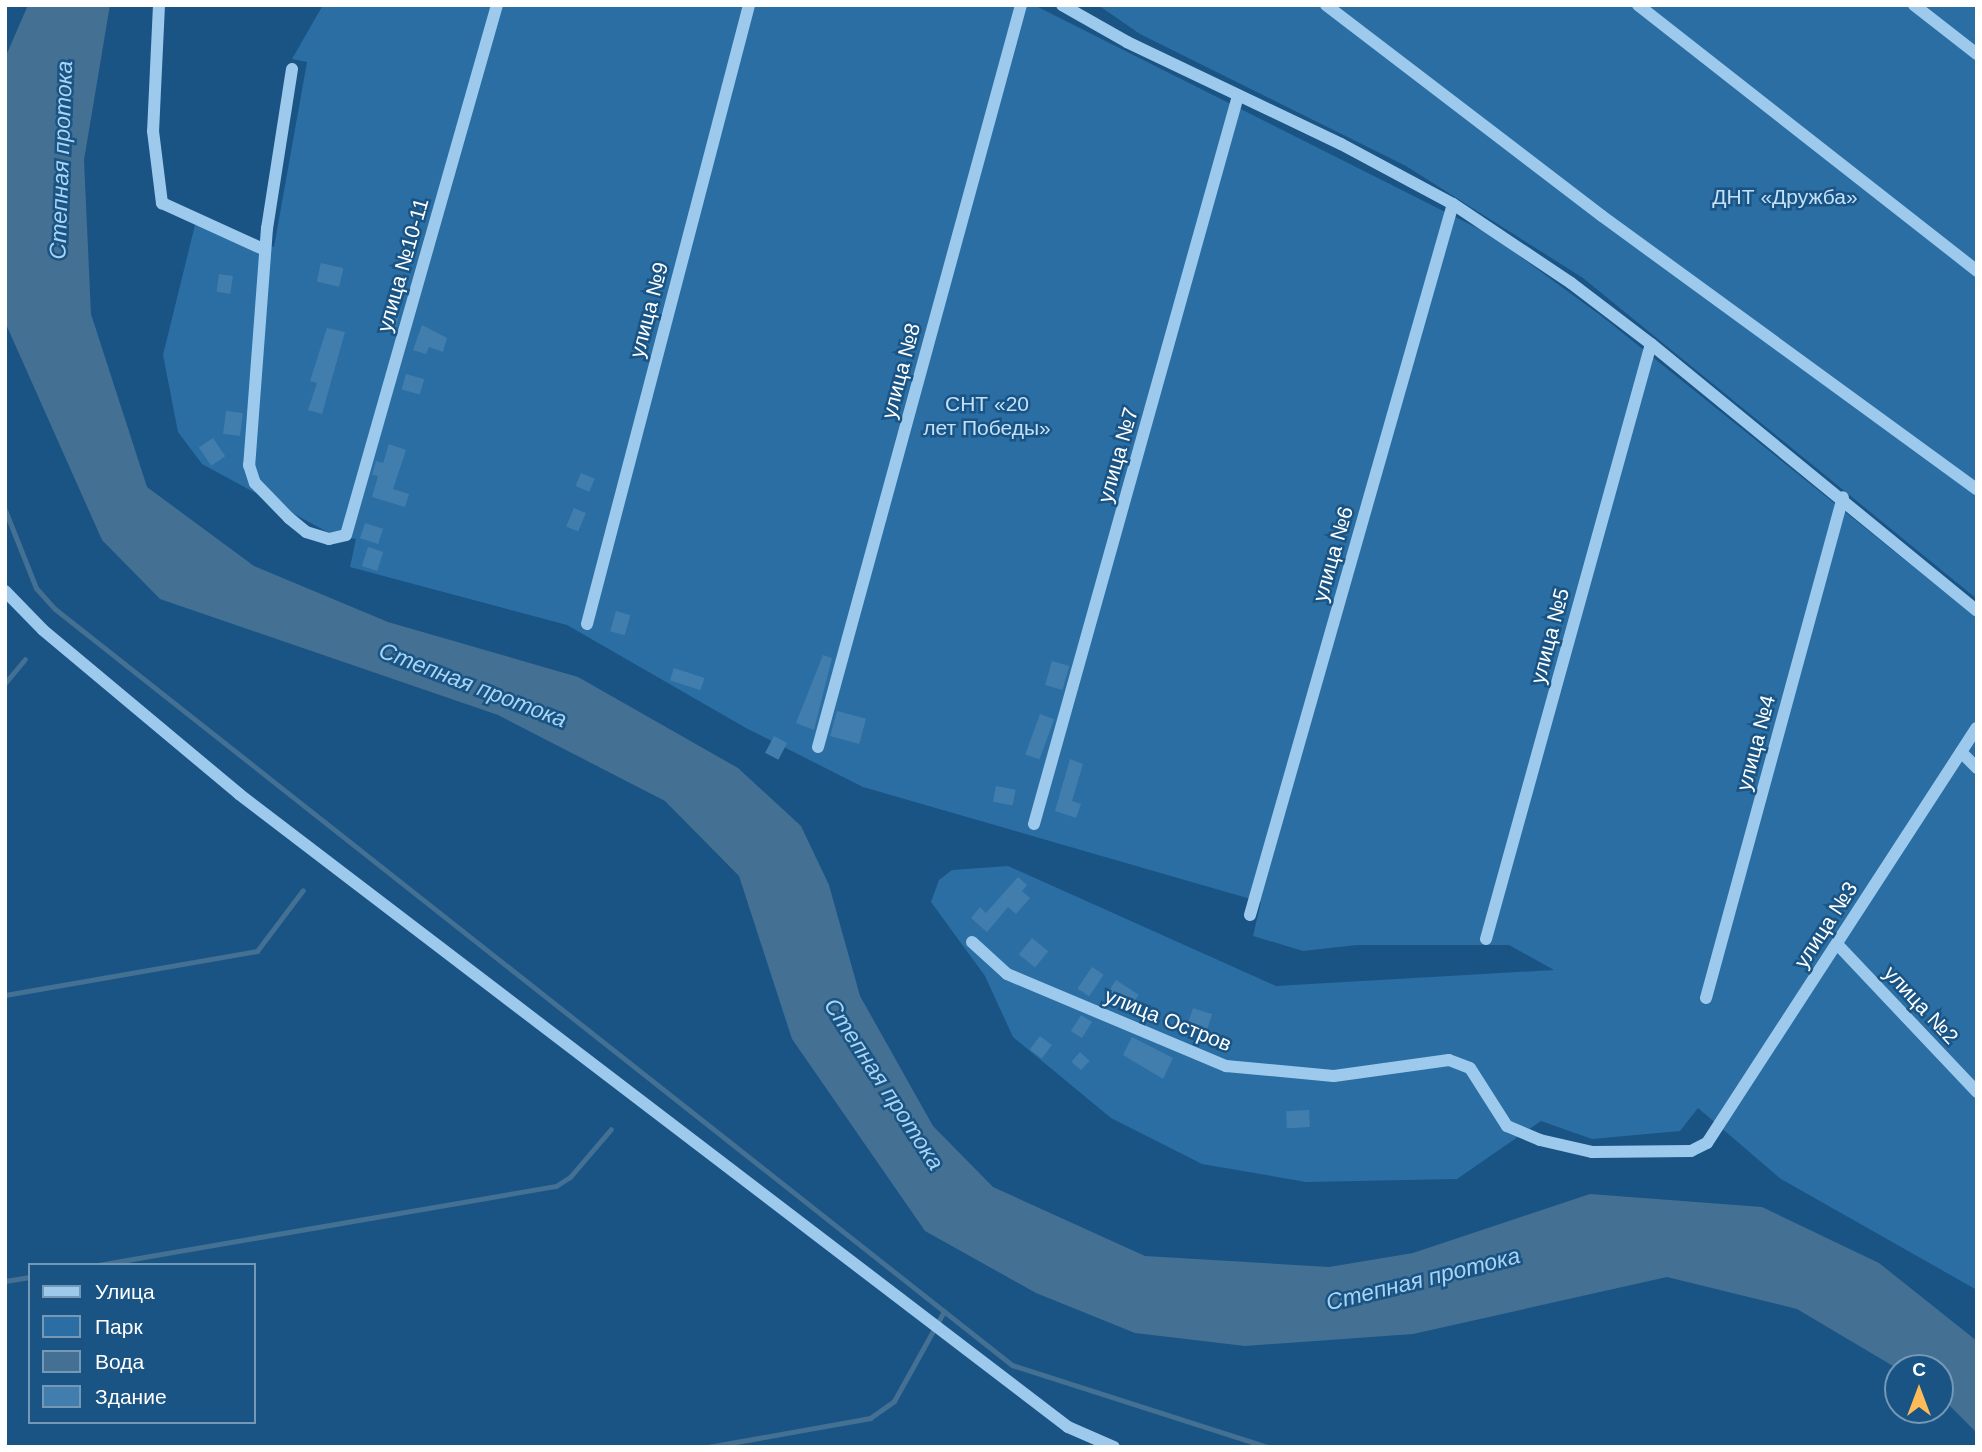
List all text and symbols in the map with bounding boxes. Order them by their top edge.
water label: Степная протока [44,60,78,260]
park label: ДНТ «Дружба» [1712,184,1858,210]
street label: улица №10-11 [372,195,434,335]
street label: улица №9 [624,260,674,360]
street label: улица №8 [876,321,926,421]
park label: СНТ «20 лет Победы» [923,391,1051,441]
street label: улица №7 [1092,405,1144,505]
street label: улица №6 [1307,504,1359,604]
street label: улица №5 [1525,586,1575,686]
water label: Степная протока [375,636,571,734]
street label: улица №4 [1731,693,1781,793]
street label: улица №3 [1789,877,1863,973]
street label: улица №2 [1878,961,1964,1049]
street label: улица Остров [1101,983,1235,1057]
water label: Степная протока [818,993,950,1175]
water label: Степная протока [1323,1242,1523,1316]
legend [28,1263,256,1424]
text: Улица [95,1280,155,1303]
text: Парк [95,1315,143,1338]
text: Вода [95,1350,144,1373]
north arrow [1884,1354,1954,1424]
text: С [1912,1359,1926,1380]
text: Здание [95,1385,167,1408]

